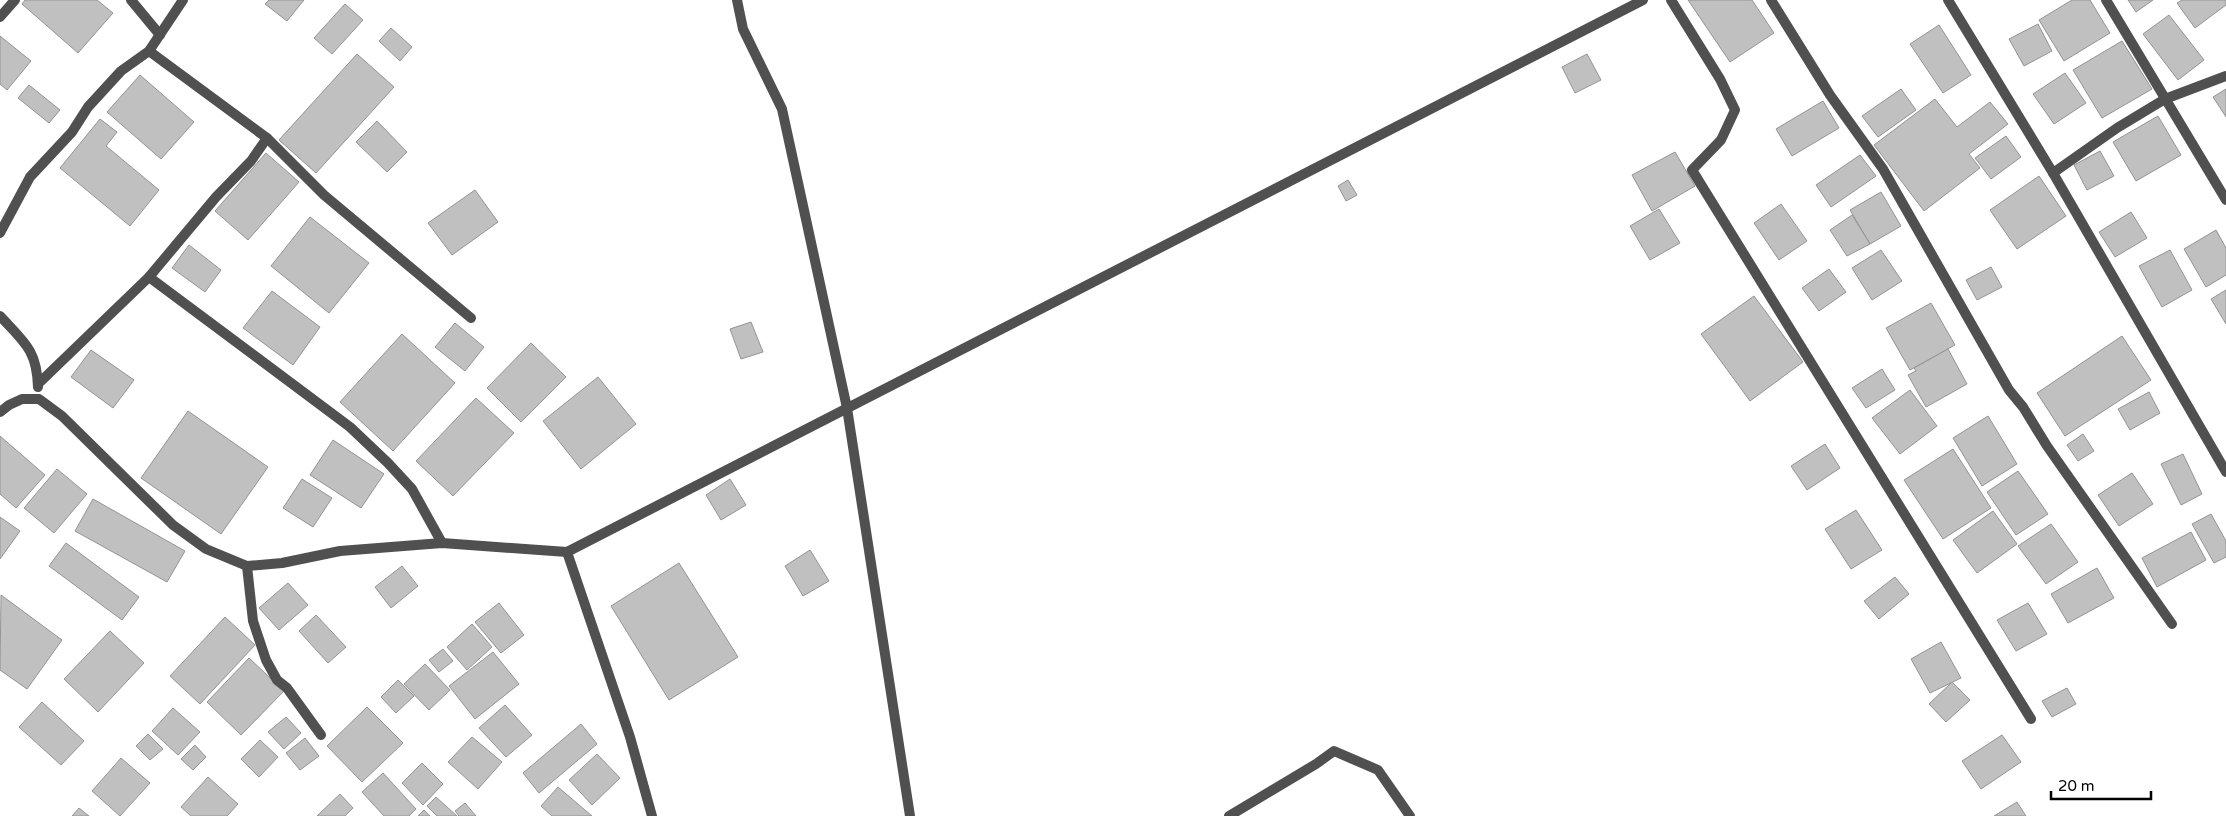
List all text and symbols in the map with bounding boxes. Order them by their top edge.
scale bar [2051,768,2151,800]
text: 20 m [2058,777,2095,795]

